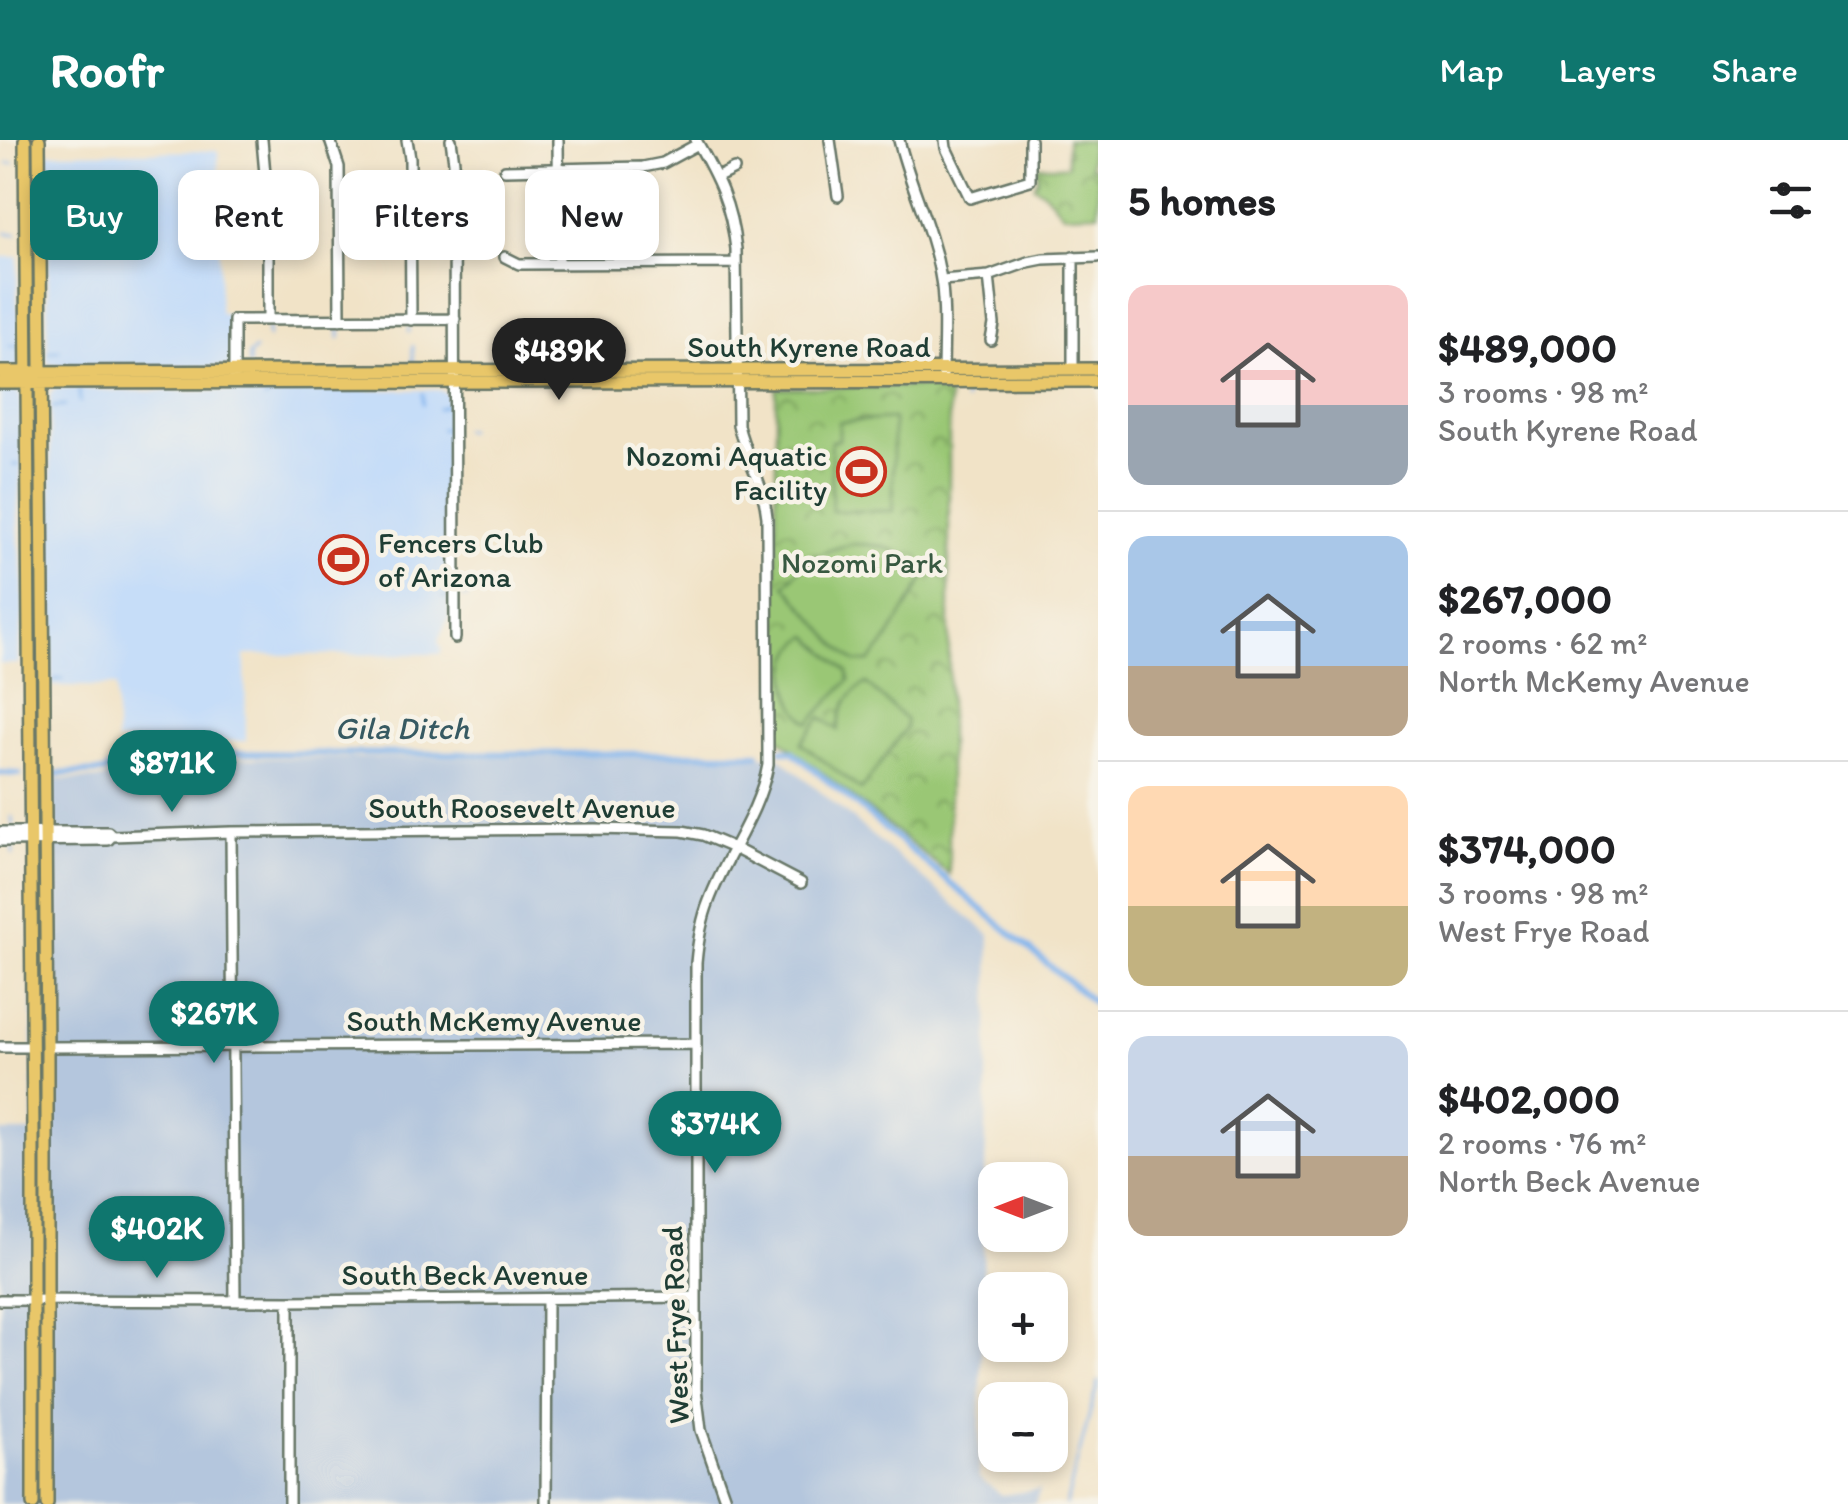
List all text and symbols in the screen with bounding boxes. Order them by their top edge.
text: Roofr [50,41,164,99]
text: Map [1440,49,1504,91]
text: Layers [1559,49,1656,91]
text: Share [1711,49,1798,91]
chip: Buy [30,170,158,260]
chip: Rent [178,170,319,260]
chip: Filters [339,170,505,260]
chip: New [525,170,659,260]
icon: filters [1763,173,1818,228]
text: 5 homes [1128,175,1276,226]
pin: $489K [489,318,629,403]
text: $489,000 [1438,322,1617,373]
icon: home [1208,325,1328,445]
street label: South Kyrene Road [687,328,931,365]
text: $489K [514,331,604,369]
text: 3 rooms · 98 m² [1438,373,1649,411]
text: South Kyrene Road [1438,411,1698,449]
place label: Nozomi Aquatic Facility [626,437,827,508]
sports icon: Nozomi Aquatic Facility [836,446,888,498]
place label: Fencers Club of Arizona [378,524,544,595]
sports icon: Fencers Club of Arizona [317,533,369,585]
park label: Nozomi Park [781,544,944,581]
text: $267,000 [1438,573,1612,624]
icon: home [1208,576,1328,696]
text: 2 rooms · 62 m² [1438,624,1647,662]
text: North McKemy Avenue [1438,662,1750,700]
water label: Gila Ditch [335,709,470,747]
pin: $871K [102,730,242,815]
text: $871K [130,743,214,781]
street label: South Roosevelt Avenue [368,789,676,826]
text: $374,000 [1438,823,1616,874]
icon: home [1208,826,1328,946]
text: 3 rooms · 98 m² [1438,874,1649,912]
text: West Frye Road [1438,912,1649,950]
pin: $267K [144,981,284,1066]
text: $267K [171,994,257,1032]
street label: South McKemy Avenue [346,1002,642,1039]
text: $402,000 [1438,1073,1620,1124]
icon: home [1208,1076,1328,1196]
pin: $374K [645,1091,785,1176]
text: $374K [670,1104,760,1142]
text: 2 rooms · 76 m² [1438,1124,1647,1162]
north arrow [978,1162,1068,1252]
map controls [978,1162,1068,1472]
text: North Beck Avenue [1438,1162,1701,1200]
pin: $402K [87,1196,227,1281]
text: $402K [111,1209,203,1247]
street label: West Frye Road [653,1225,697,1425]
street label: South Beck Avenue [342,1256,588,1293]
button: + [978,1272,1068,1362]
button: − [978,1382,1068,1472]

